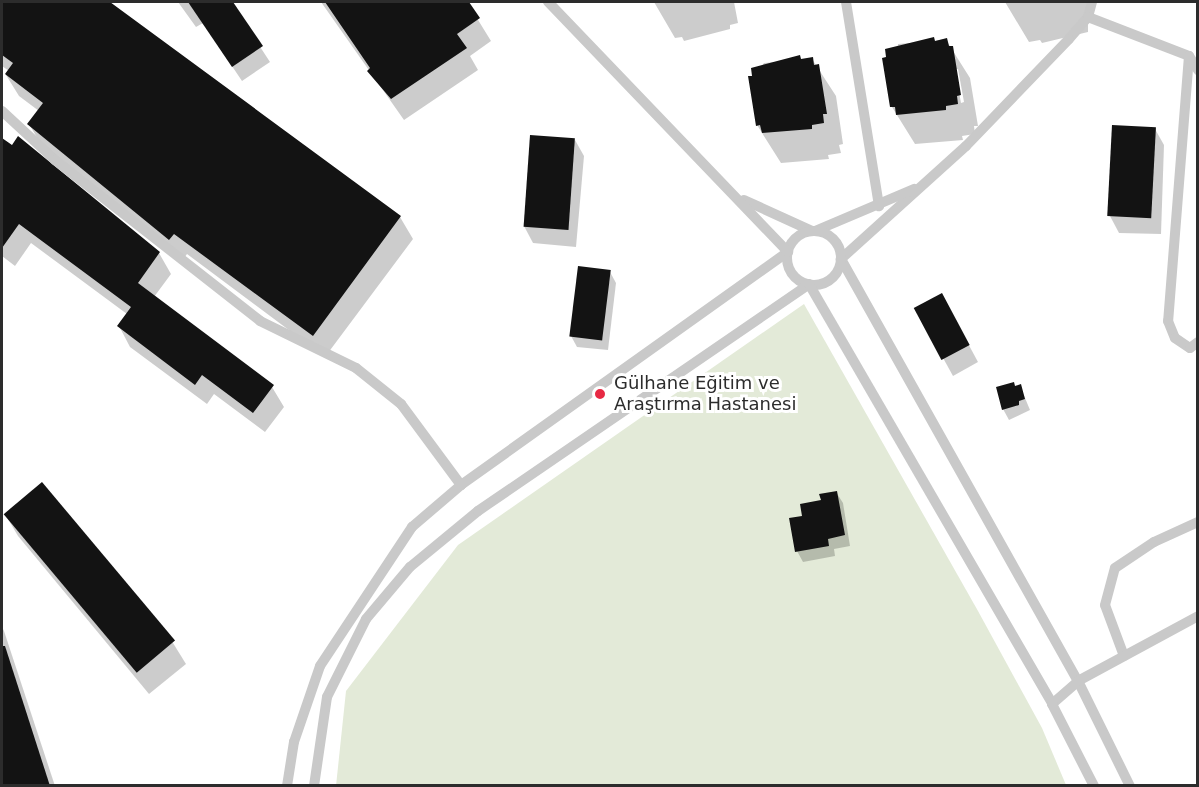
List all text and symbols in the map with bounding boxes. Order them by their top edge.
place label: Gülhane Eğitim ve Araştırma Hastanesi [614,373,796,416]
marker: Gülhane Eğitim ve Araştırma Hastanesi [591,385,609,403]

